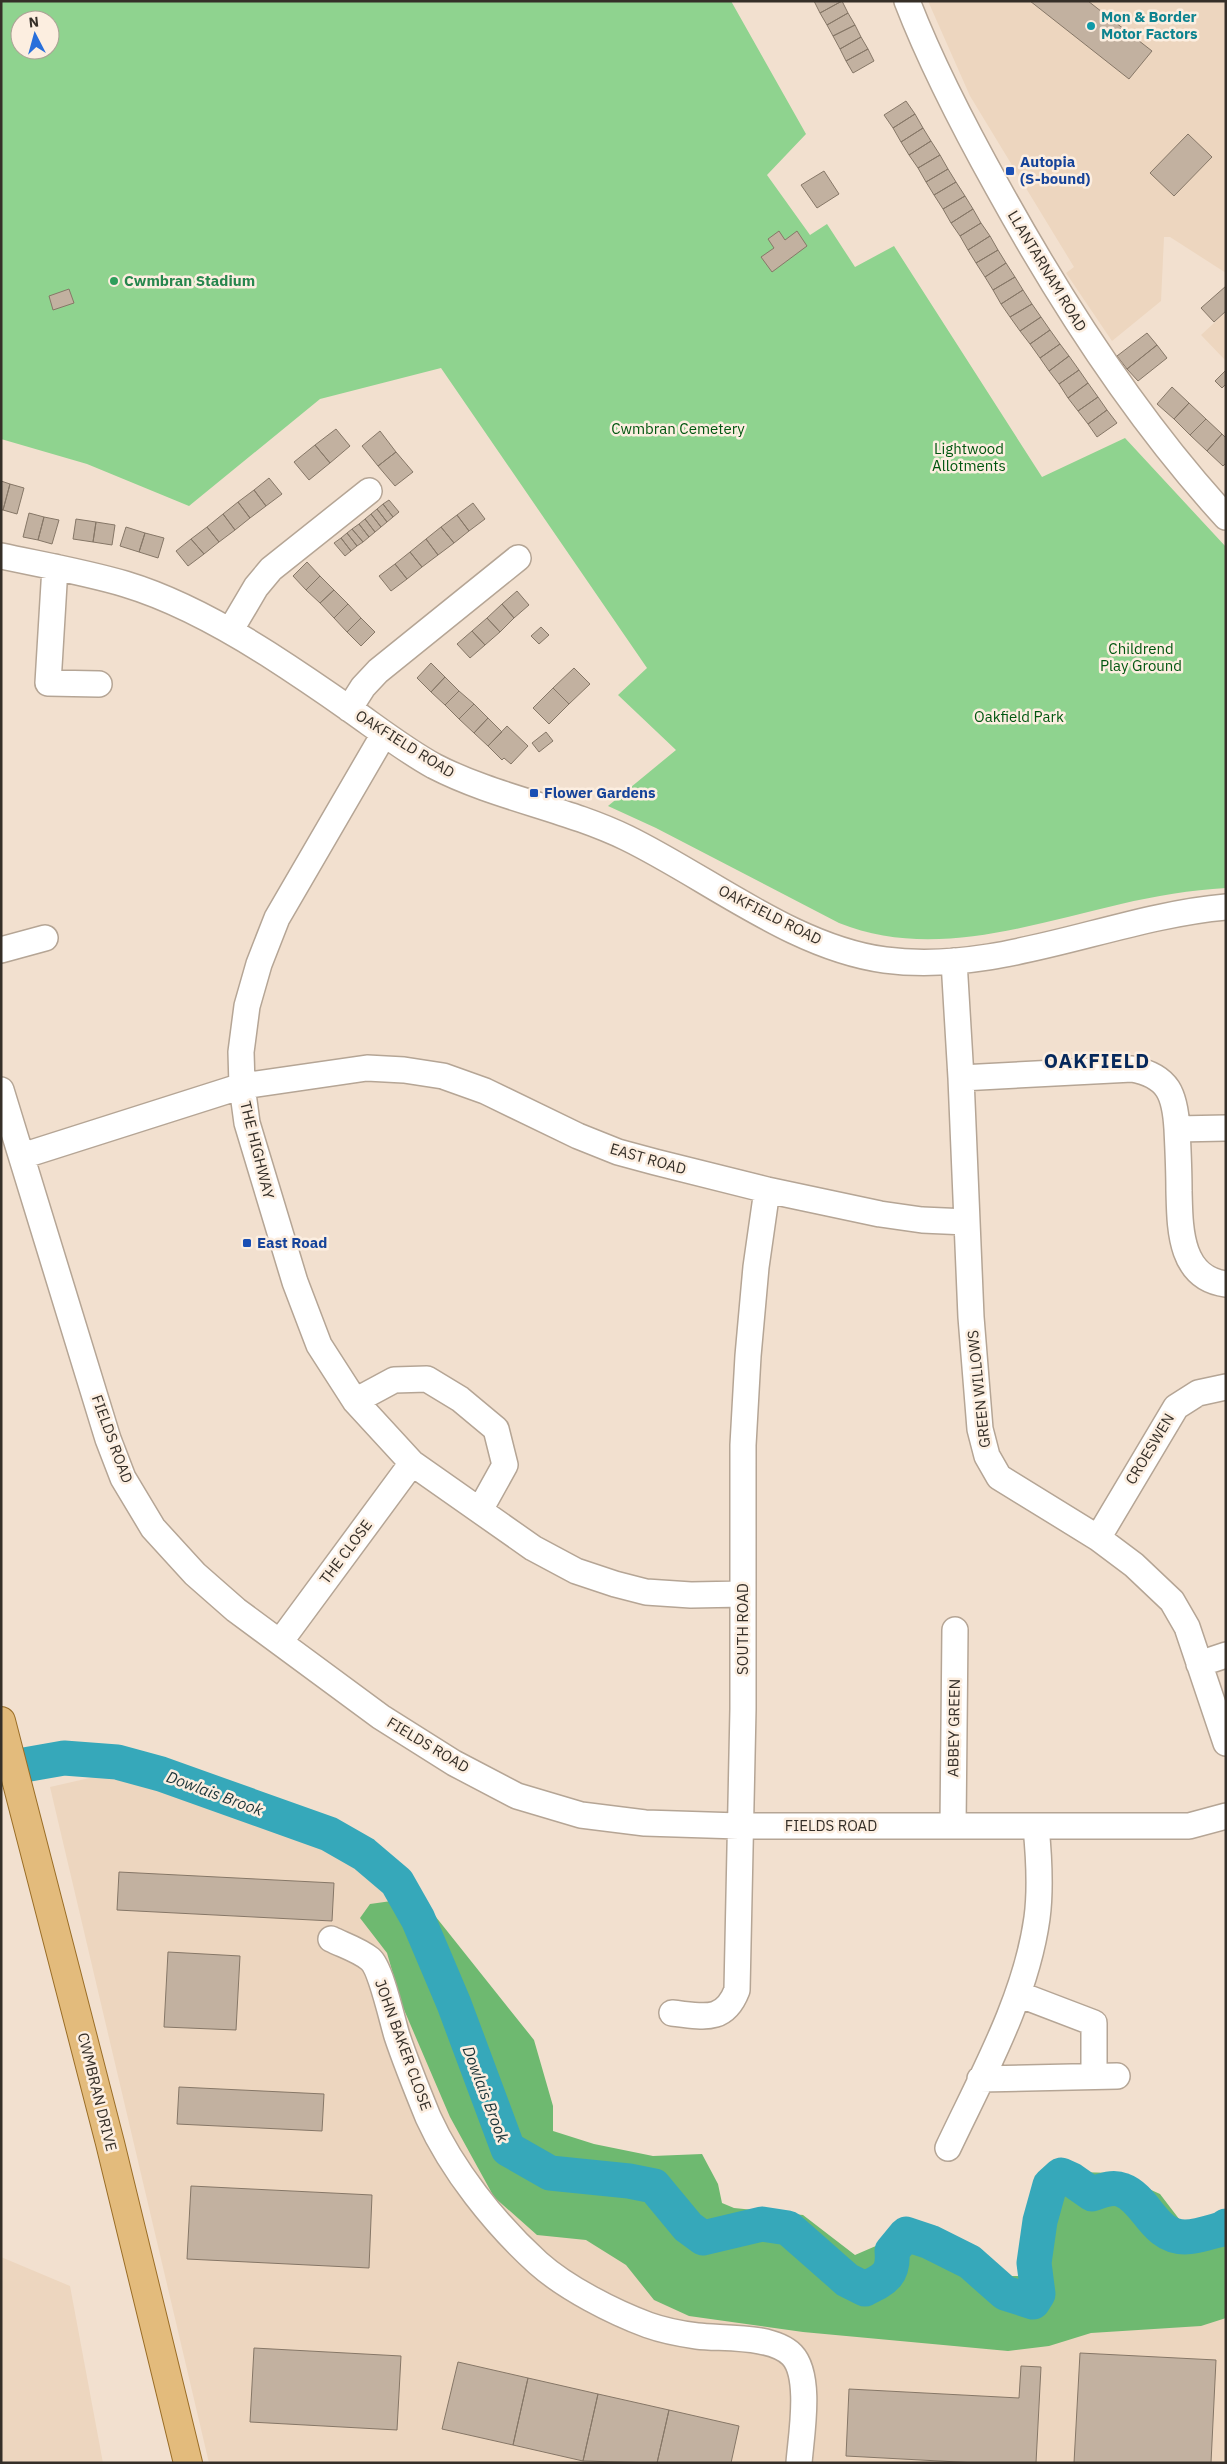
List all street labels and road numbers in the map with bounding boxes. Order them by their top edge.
street label: LLANTARNAM ROAD [1004,207,1091,335]
street label: OAKFIELD ROAD [352,706,458,782]
street label: OAKFIELD ROAD [715,880,825,949]
street label: THE HIGHWAY [236,1099,279,1201]
street label: EAST ROAD [608,1139,689,1178]
street label: GREEN WILLOWS [963,1329,994,1449]
street label: FIELDS ROAD [88,1392,137,1486]
street label: CROESWEN [1121,1410,1178,1488]
street label: THE CLOSE [315,1516,376,1588]
street label: SOUTH ROAD [733,1583,752,1675]
street label: ABBEY GREEN [943,1679,964,1777]
street label: FIELDS ROAD [384,1713,473,1777]
street label: FIELDS ROAD [785,1816,877,1835]
street label: JOHN BAKER CLOSE [371,1977,436,2113]
street label: CWMBRAN DRIVE [74,2031,121,2153]

